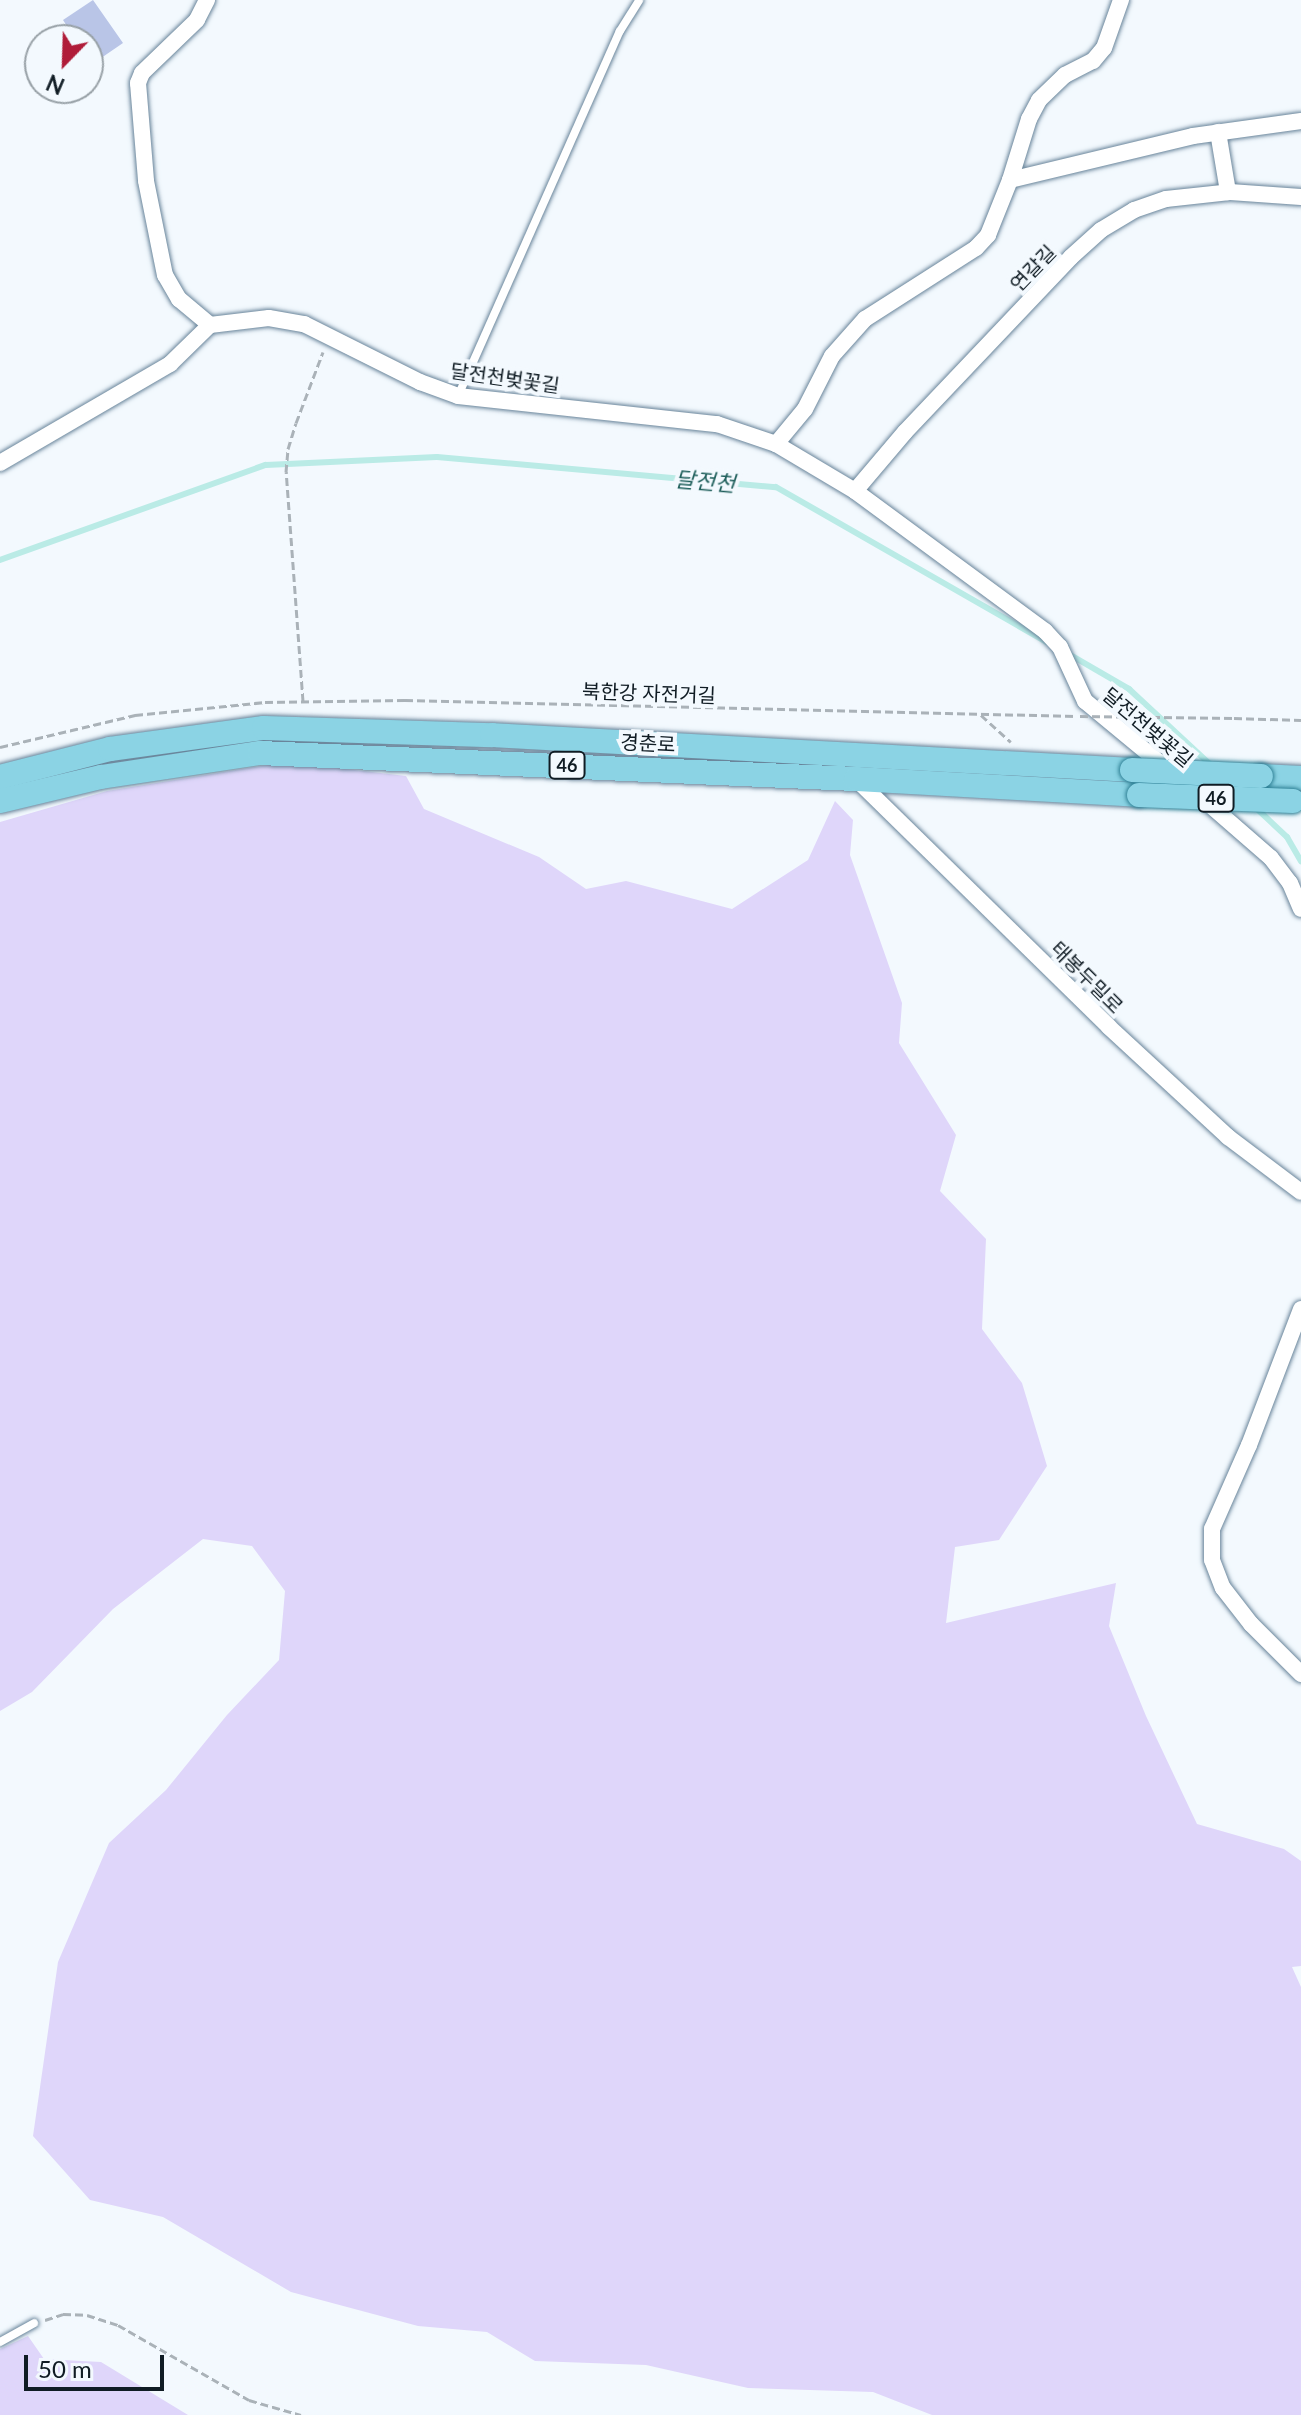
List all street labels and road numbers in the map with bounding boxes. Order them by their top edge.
street label: 연갈길 [1005,240,1061,296]
street label: 달전천벚꽃길 [449,358,561,398]
street label: 북한강 자전거길 [582,679,716,707]
street label: 달전천벚꽃길 [1098,682,1198,772]
street label: 경춘로 [620,730,676,756]
road number: 46 [547,751,587,779]
road number: 46 [1196,784,1236,812]
street label: 태봉두밀로 [1046,936,1128,1018]

